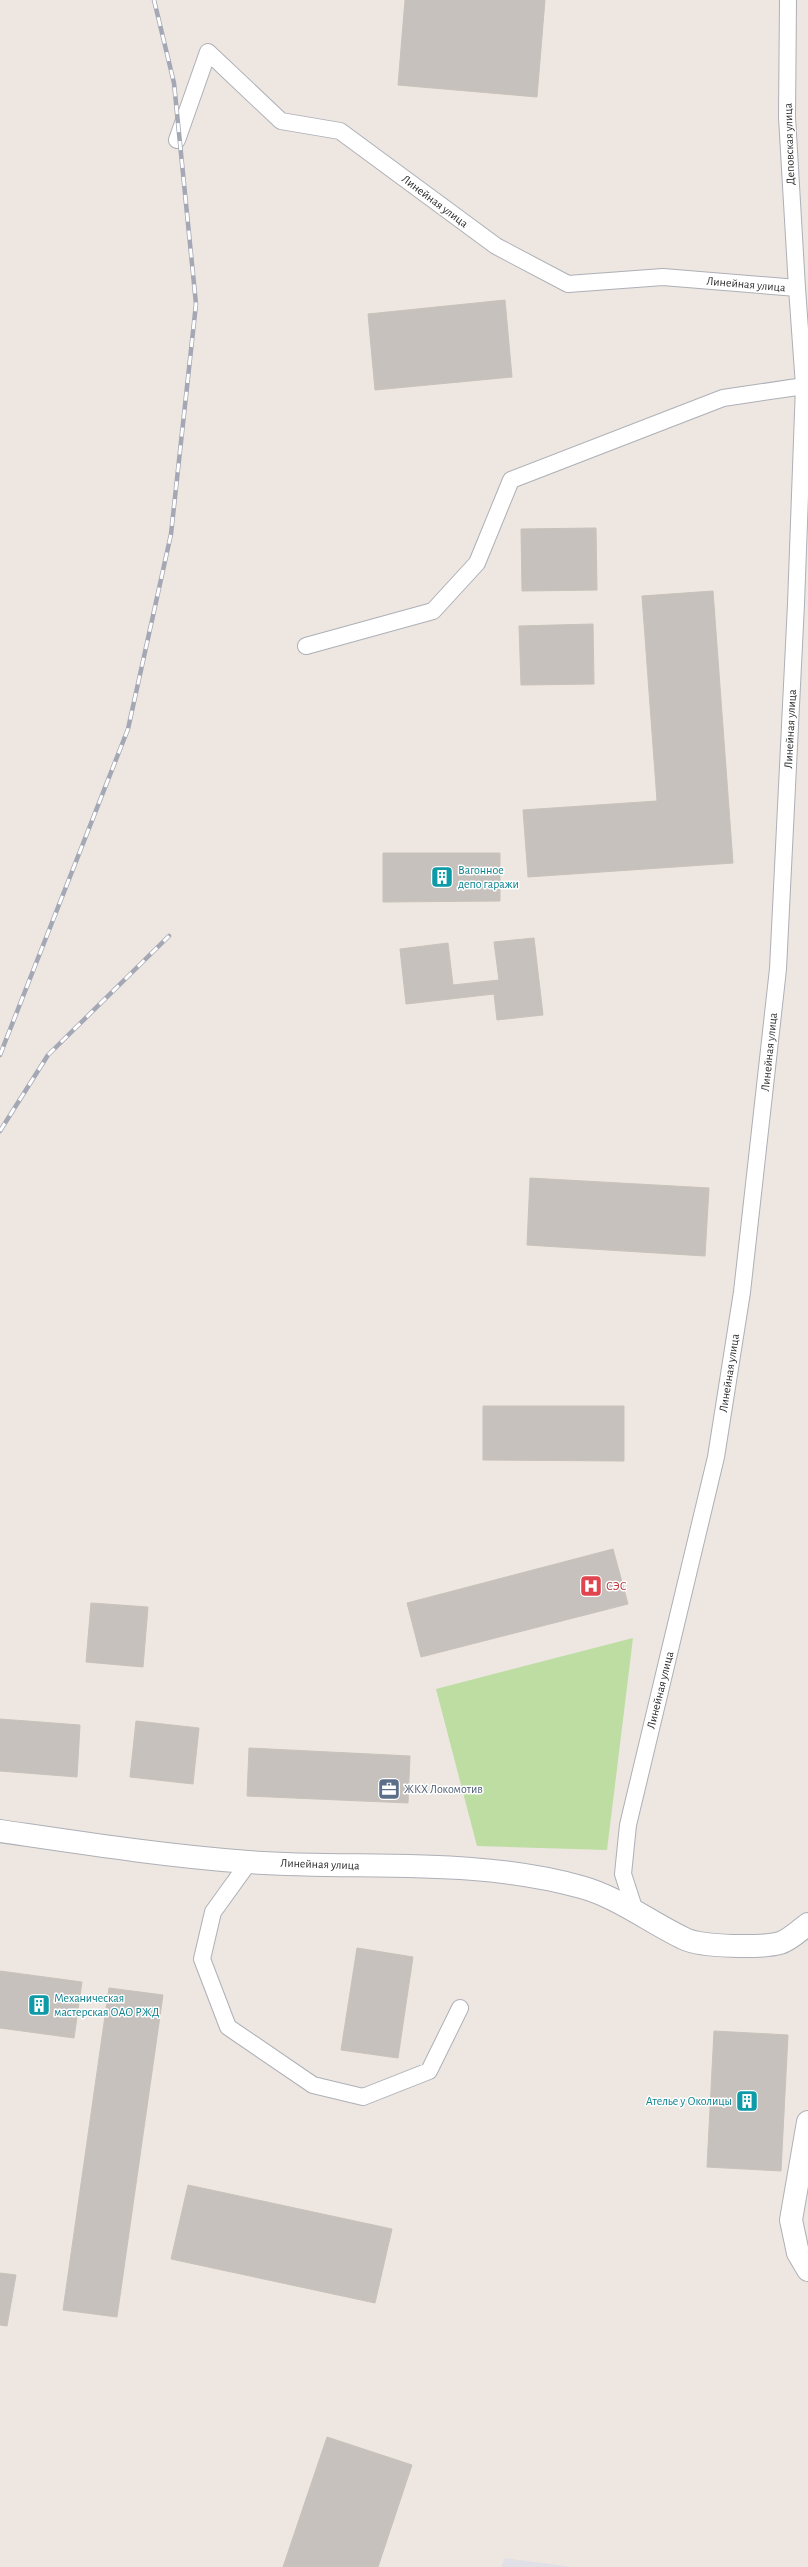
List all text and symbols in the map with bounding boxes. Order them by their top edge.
street label: Деповская улица [782,102,797,185]
street label: Линейная улица [399,172,471,231]
street label: Линейная улица [706,275,787,294]
street label: Линейная улица [782,689,799,769]
building icon: Вагонное депо гаражи [429,864,455,890]
place label: Вагонное депо гаражи [458,864,519,890]
street label: Линейная улица [759,1011,780,1092]
street label: Линейная улица [717,1332,742,1413]
hospital icon: СЭС [578,1573,604,1599]
place label: СЭС [606,1580,627,1592]
street label: Линейная улица [645,1650,677,1730]
office icon: ЖКХ Локомотив [376,1776,402,1802]
place label: ЖКХ Локомотив [404,1783,483,1795]
street label: Линейная улица [280,1857,360,1872]
building icon: Механическая мастерская ОАО РЖД [26,1992,52,2018]
place label: Механическая мастерская ОАО РЖД [54,1992,160,2018]
building icon: Ателье у Околицы [734,2088,760,2114]
place label: Ателье у Околицы [646,2095,732,2108]

